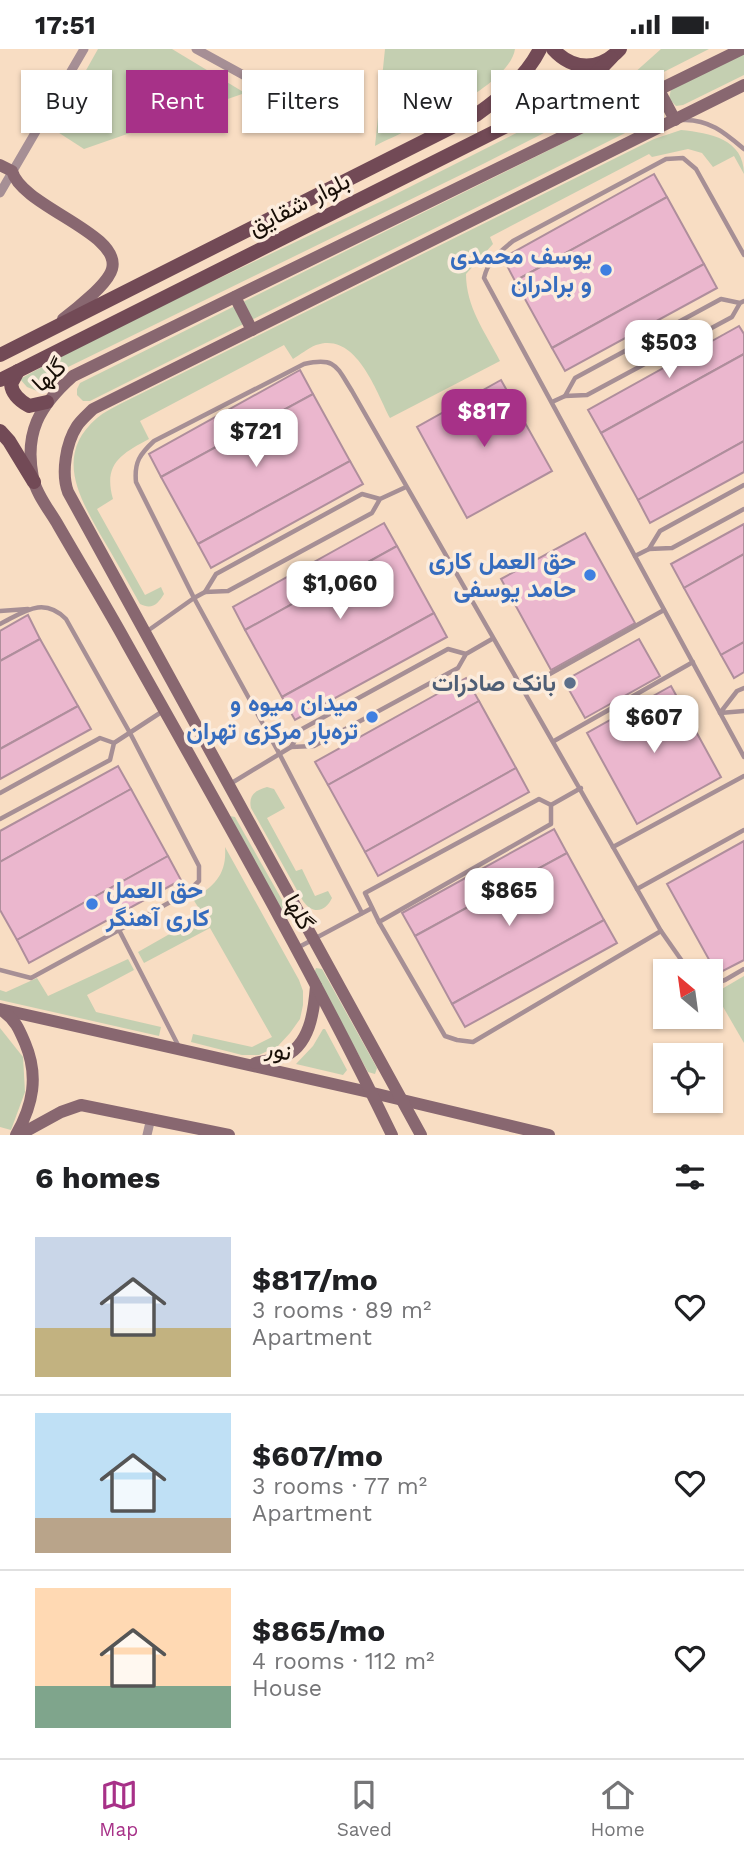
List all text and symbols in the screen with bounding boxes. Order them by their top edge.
text: 17:51 [35,10,96,40]
chip: Buy [21,70,112,133]
chip: Rent [126,70,228,133]
chip: Filters [242,70,364,133]
chip: New [378,70,477,133]
chip: Apartment [491,70,664,133]
street label: بلوار شقایق [243,166,355,242]
place label: یوسف محمدی و برادران [450,242,592,299]
marker: یوسف محمدی و برادران [598,262,614,278]
pin: $503 [628,321,710,380]
text: $503 [641,329,697,356]
street label: گلها [26,352,73,398]
pin: $817 [443,389,525,449]
text: $817 [457,398,511,425]
pin: $721 [215,409,297,469]
text: $721 [230,418,282,445]
place label: حق العمل کاری حامد یوسفی [428,547,576,604]
pin: $1,060 [283,561,397,621]
marker: حق العمل کاری حامد یوسفی [582,567,598,583]
text: $1,060 [303,570,377,597]
place label: بانک صادرات [432,669,556,698]
marker: بانک صادرات [562,675,578,691]
place label: میدان میوه و تره‌بار مرکزی تهران [186,689,358,746]
pin: $607 [613,695,695,755]
text: $607 [625,704,683,731]
marker: میدان میوه و تره‌بار مرکزی تهران [364,709,380,725]
pin: $865 [468,869,550,928]
place label: حق العمل کاری آهنگر [105,876,209,933]
text: $865 [481,877,537,904]
street label: گلها [277,889,320,935]
marker: حق العمل کاری آهنگر [84,896,100,912]
north arrow [653,959,723,1029]
map controls [653,959,723,1113]
street label: نور [262,1033,295,1068]
button: locate [653,1043,723,1113]
icon: filters [671,1158,709,1196]
text: 6 homes [35,1160,160,1195]
text: $817/mo [252,1262,378,1297]
icon: home [91,1265,175,1349]
icon: heart [671,1288,709,1326]
text: 3 rooms · 89 m² [252,1297,431,1324]
text: Apartment [252,1324,372,1351]
text: $607/mo [252,1438,383,1473]
icon: home [91,1441,175,1525]
icon: heart [671,1464,709,1502]
text: 3 rooms · 77 m² [252,1473,427,1500]
text: Apartment [252,1500,372,1527]
text: $865/mo [252,1613,385,1648]
icon: home [91,1616,175,1700]
icon: heart [671,1639,709,1677]
text: 4 rooms · 112 m² [252,1648,434,1675]
text: House [252,1675,322,1702]
tab: Map [99,1776,138,1841]
tab: Saved [337,1776,392,1841]
tab: Home [590,1776,645,1841]

